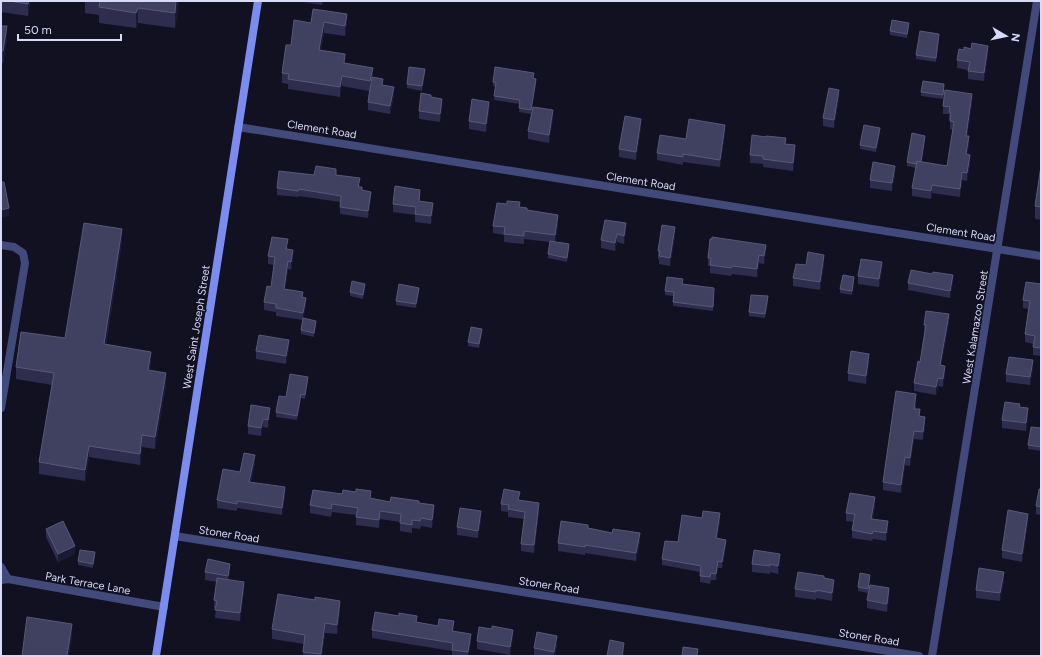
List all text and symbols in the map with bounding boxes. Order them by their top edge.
scale bar [18,16,121,42]
north arrow [986,16,1026,56]
text: 50 m [24,23,52,37]
text: N [1008,32,1022,43]
street label: Clement Road [286,118,358,141]
street label: Clement Road [605,170,677,193]
street label: Clement Road [925,221,997,244]
street label: West Saint Joseph Street [180,264,213,390]
street label: West Kalamazoo Street [960,269,991,385]
street label: Stoner Road [198,523,260,546]
street label: Park Terrace Lane [44,570,132,597]
street label: Stoner Road [518,574,580,597]
street label: Stoner Road [838,626,900,649]

